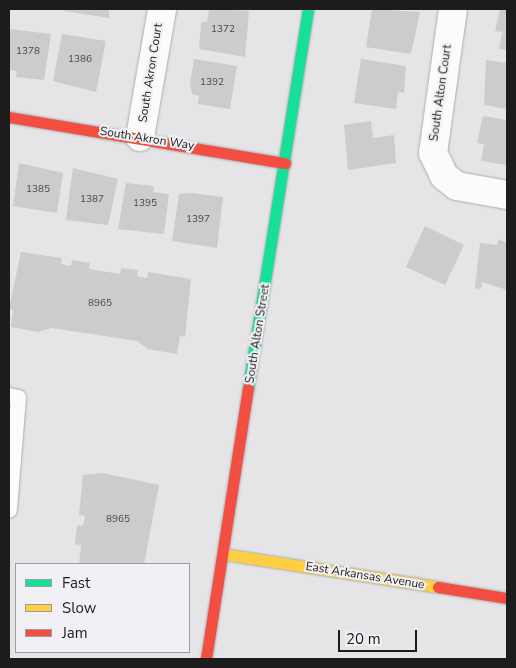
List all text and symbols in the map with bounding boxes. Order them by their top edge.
street label: South Akron Court [136,22,166,124]
house number: 1372 [211,24,235,36]
street label: South Alton Court [427,44,455,142]
house number: 1378 [16,46,40,58]
house number: 1386 [68,54,92,66]
house number: 1392 [200,77,224,89]
street label: South Akron Way [99,124,195,154]
house number: 1385 [26,184,50,196]
house number: 1387 [80,194,104,206]
house number: 1395 [133,198,157,210]
house number: 1397 [186,214,210,226]
street label: South Alton Street [243,283,273,385]
house number: 8965 [88,298,112,310]
house number: 8965 [106,514,130,526]
street label: East Arkansas Avenue [304,559,426,593]
legend [15,563,190,653]
text: Fast [62,573,90,593]
text: Slow [62,598,96,618]
scale bar [341,620,420,652]
text: Jam [62,623,88,643]
text: 20 m [346,629,381,649]

